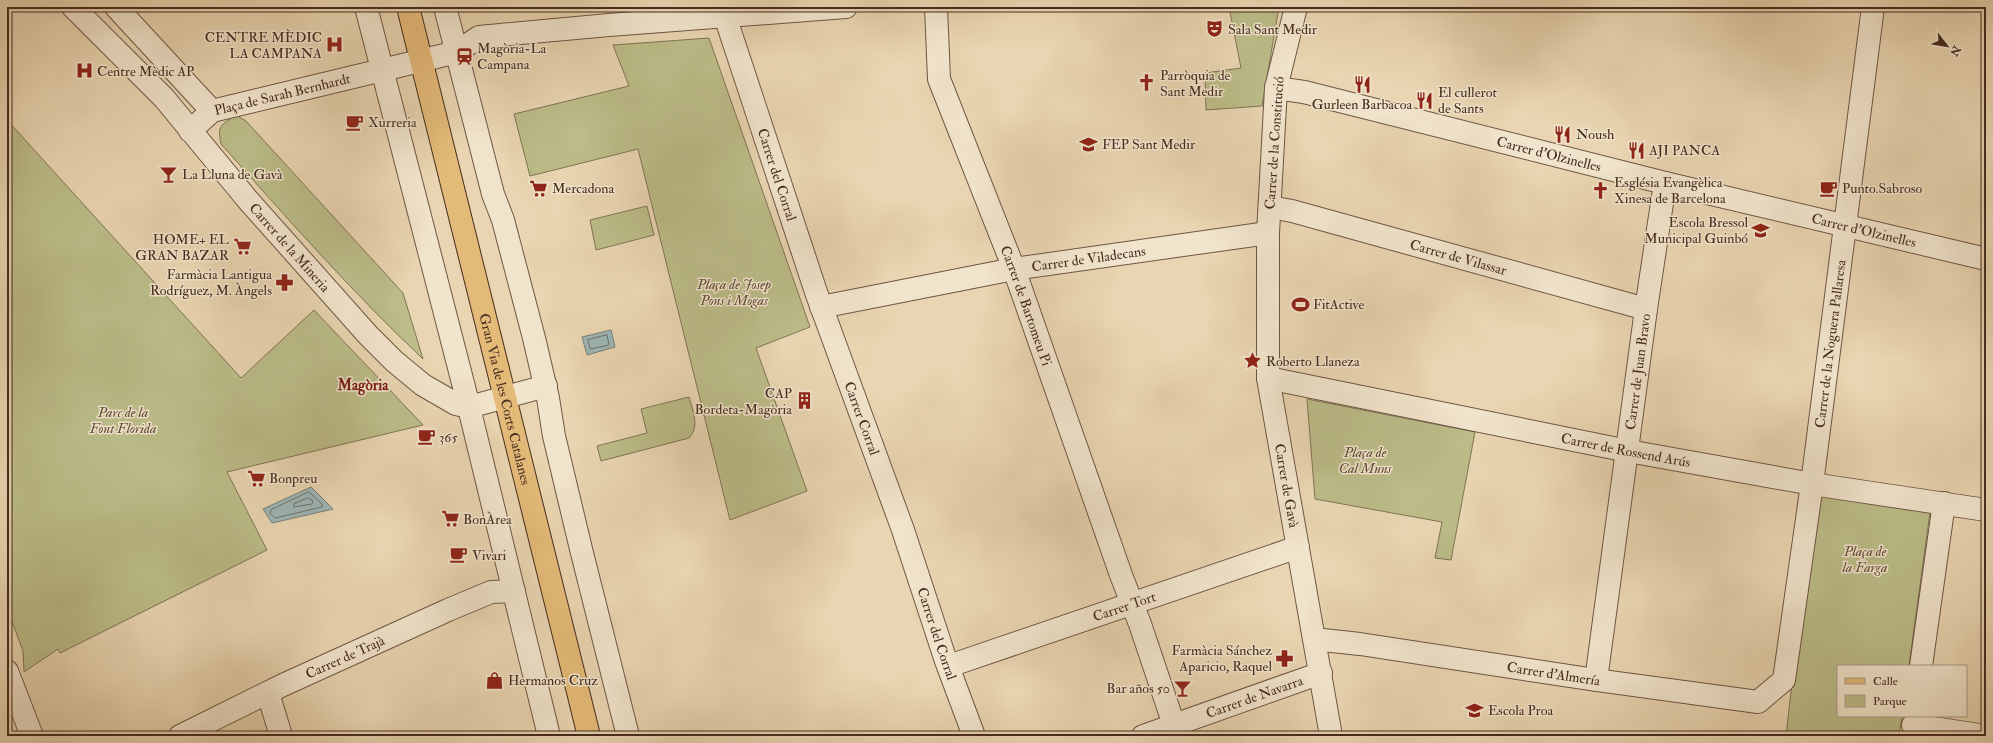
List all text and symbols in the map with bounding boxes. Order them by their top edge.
theatre icon: Sala Sant Medir [1205,19,1225,39]
place label: Sala Sant Medir [1228,21,1318,38]
north arrow [1927,26,1967,66]
place label: CENTRE MÈDIC LA CAMPANA [205,29,322,62]
hospital icon: CENTRE MÈDIC LA CAMPANA [325,35,345,55]
place label: Magòria-La Campana [477,40,547,74]
text: N [1946,42,1964,59]
station icon: Magòria-La Campana [454,46,474,66]
hospital icon: Centre Mèdic AP [74,61,94,81]
place label: Centre Mèdic AP [97,63,194,80]
place label: Parròquia de Sant Medir [1160,67,1231,100]
street label: Plaça de Sarah Bernhardt [213,70,353,119]
church icon: Parròquia de Sant Medir [1137,73,1157,93]
restaurant icon: Gurleen Barbacoa [1352,74,1372,94]
street label: Carrer de la Constitució [1261,76,1288,210]
place label: El cullerot de Sants [1438,84,1497,117]
restaurant icon: El cullerot de Sants [1415,90,1435,110]
place label: Gurleen Barbacoa [1312,96,1412,113]
cafe icon: Xurreria [345,112,365,132]
place label: Xurreria [368,114,417,131]
restaurant icon: Noush [1553,124,1573,144]
street label: Carrer del Corral [754,126,800,224]
place label: Noush [1576,126,1615,143]
street label: Carrer d'Olzinelles [1495,133,1603,176]
school or university icon: FEP Sant Medir [1079,134,1099,154]
place label: FEP Sant Medir [1102,136,1196,153]
restaurant icon: AJI PANCA [1626,140,1646,160]
place label: AJI PANCA [1648,142,1720,159]
bar icon: La Lluna de Gavà [159,164,179,184]
place label: La Lluna de Gavà [182,166,283,183]
place label: Església Evangèlica Xinesa de Barcelona [1614,174,1726,207]
supermarket icon: Mercadona [529,178,549,198]
cafe icon: Punto.Sabroso [1819,178,1839,198]
place label: Mercadona [552,180,615,197]
church icon: Església Evangèlica Xinesa de Barcelona [1591,180,1611,200]
place label: Punto.Sabroso [1842,180,1923,197]
street label: Carrer de la Mineria [245,200,334,296]
street label: Carrer d'Olzinelles [1810,210,1918,251]
place label: Escola Bressol Municipal Guinbó [1644,214,1748,248]
school or university icon: Escola Bressol Municipal Guinbó [1751,220,1771,240]
place label: HOME+ EL GRAN BAZAR [135,231,230,264]
street label: Carrer de Vilassar [1408,236,1509,279]
supermarket icon: HOME+ EL GRAN BAZAR [232,237,252,257]
street label: Carrer de Viladecans [1030,242,1147,275]
street label: Carrer de Bartomeu Pi [997,243,1055,368]
street label: Carrer de la Noguera Pallaresa [1811,258,1850,429]
place label: Farmàcia Lantigua Rodríguez, M. Àngels [150,266,272,299]
pharmacy icon: Farmàcia Lantigua Rodríguez, M. Àngels [275,272,295,292]
park label: Plaça de Josep Pons i Mogas [696,276,771,309]
sports icon: FitActive [1290,294,1310,314]
place label: FitActive [1313,296,1365,313]
street label: Gran Via de les Corts Catalanes [475,312,534,487]
street label: Carrer de Juan Bravo [1622,312,1654,431]
place icon: Roberto Llaneza [1243,351,1263,371]
place label: Roberto Llaneza [1266,353,1360,370]
district label: Magòria [337,376,389,396]
street label: Carrer Corral [840,379,883,458]
place label: CAP Bordeta-Magòria [694,385,792,418]
building icon: CAP Bordeta-Magòria [795,391,815,411]
park label: Parc de la Font Florida [89,404,157,437]
cafe icon: 365 [416,427,436,447]
place label: 365 [439,429,458,446]
street label: Carrer de Rossend Arús [1560,430,1692,471]
street label: Carrer de Gavà [1271,442,1302,529]
park label: Plaça de Cal Muns [1339,444,1393,477]
supermarket icon: Bonpreu [246,468,266,488]
place label: Bonpreu [269,470,317,488]
supermarket icon: BonÀrea [440,509,460,529]
place label: BonÀrea [463,511,512,528]
park label: Plaça de la Farga [1842,543,1888,576]
cafe icon: Vivari [449,545,469,565]
place label: Vivari [472,547,506,564]
street label: Carrer del Corral [913,585,960,683]
street label: Carrer Tort [1091,588,1158,625]
street label: Carrer de Trajà [303,632,388,683]
place label: Farmàcia Sánchez Aparicio, Raquel [1172,642,1272,676]
pharmacy icon: Farmàcia Sánchez Aparicio, Raquel [1275,648,1295,668]
street label: Carrer d'Almería [1506,659,1601,690]
legend [1837,665,1967,717]
shop icon: Hermanos Cruz [485,670,505,690]
place label: Hermanos Cruz [508,672,598,689]
street label: Carrer de Navarra [1204,672,1305,722]
text: Calle [1873,674,1898,689]
bar icon: Bar años 50 [1173,678,1193,698]
place label: Bar años 50 [1106,680,1170,697]
text: Parque [1873,694,1907,709]
school or university icon: Escola Proa [1465,700,1485,720]
place label: Escola Proa [1488,702,1553,719]

